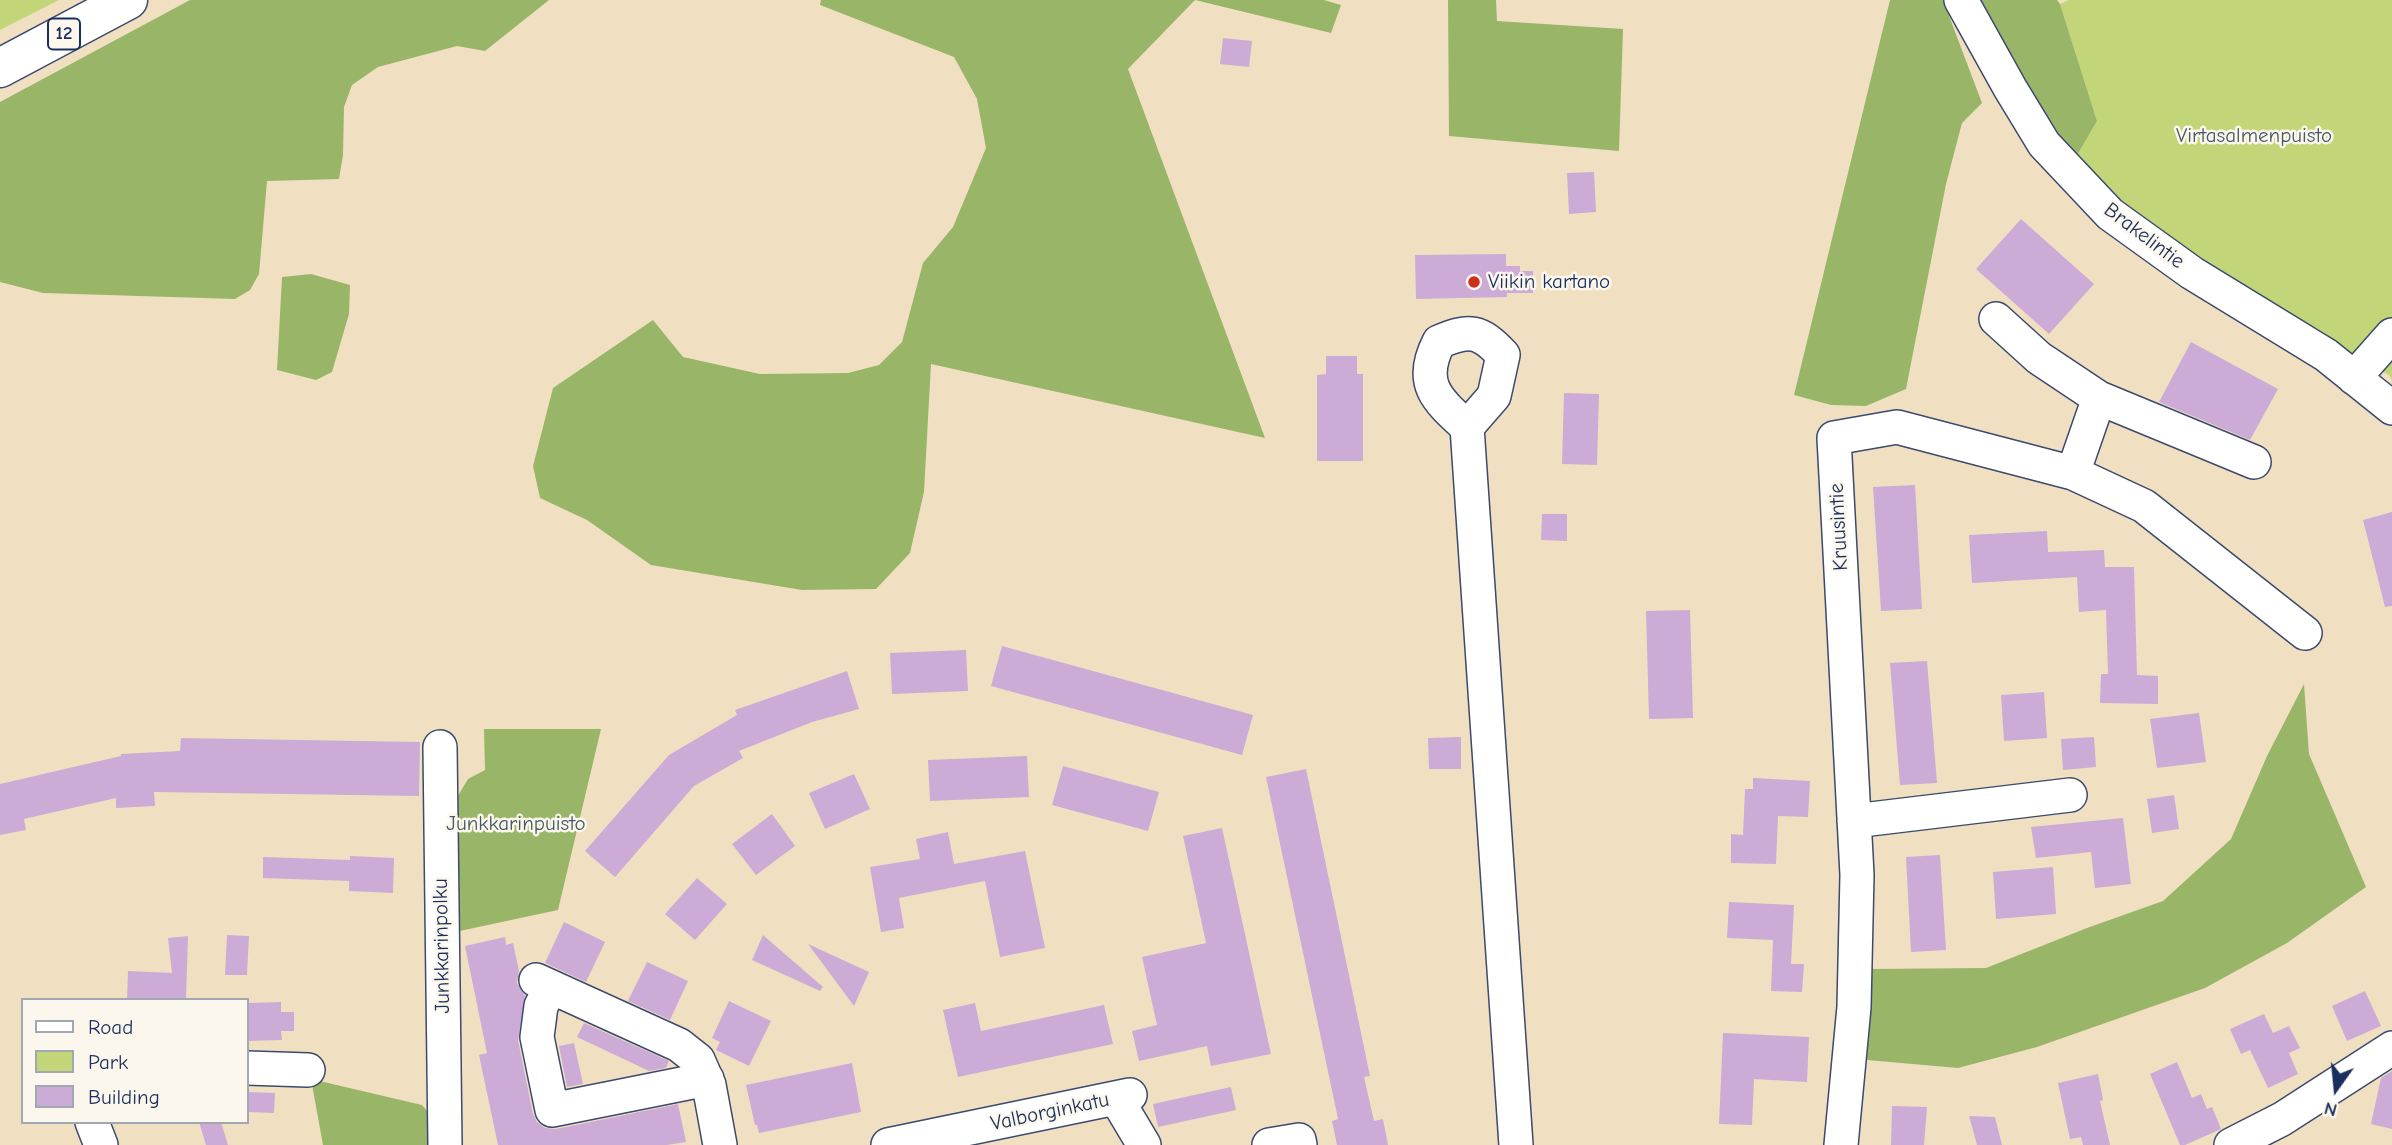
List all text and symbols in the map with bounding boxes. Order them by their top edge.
road number: 12 [48,18,80,50]
park label: Virtasalmenpuisto [2176,123,2332,149]
street label: Brakelintie [2099,198,2189,274]
place label: Viikin kartano [1488,269,1610,295]
marker: Viikin kartano [1466,274,1482,290]
street label: Kruusintie [1824,482,1854,572]
park label: Junkkarinpuisto [446,811,586,837]
street label: Junkkarinpolku [428,878,456,1014]
legend [21,998,248,1124]
text: Road [88,1015,133,1039]
text: Park [88,1050,128,1074]
north arrow [2301,1054,2371,1124]
text: Building [88,1085,160,1109]
street label: Valborginkatu [989,1087,1111,1137]
text: N [2322,1097,2339,1122]

